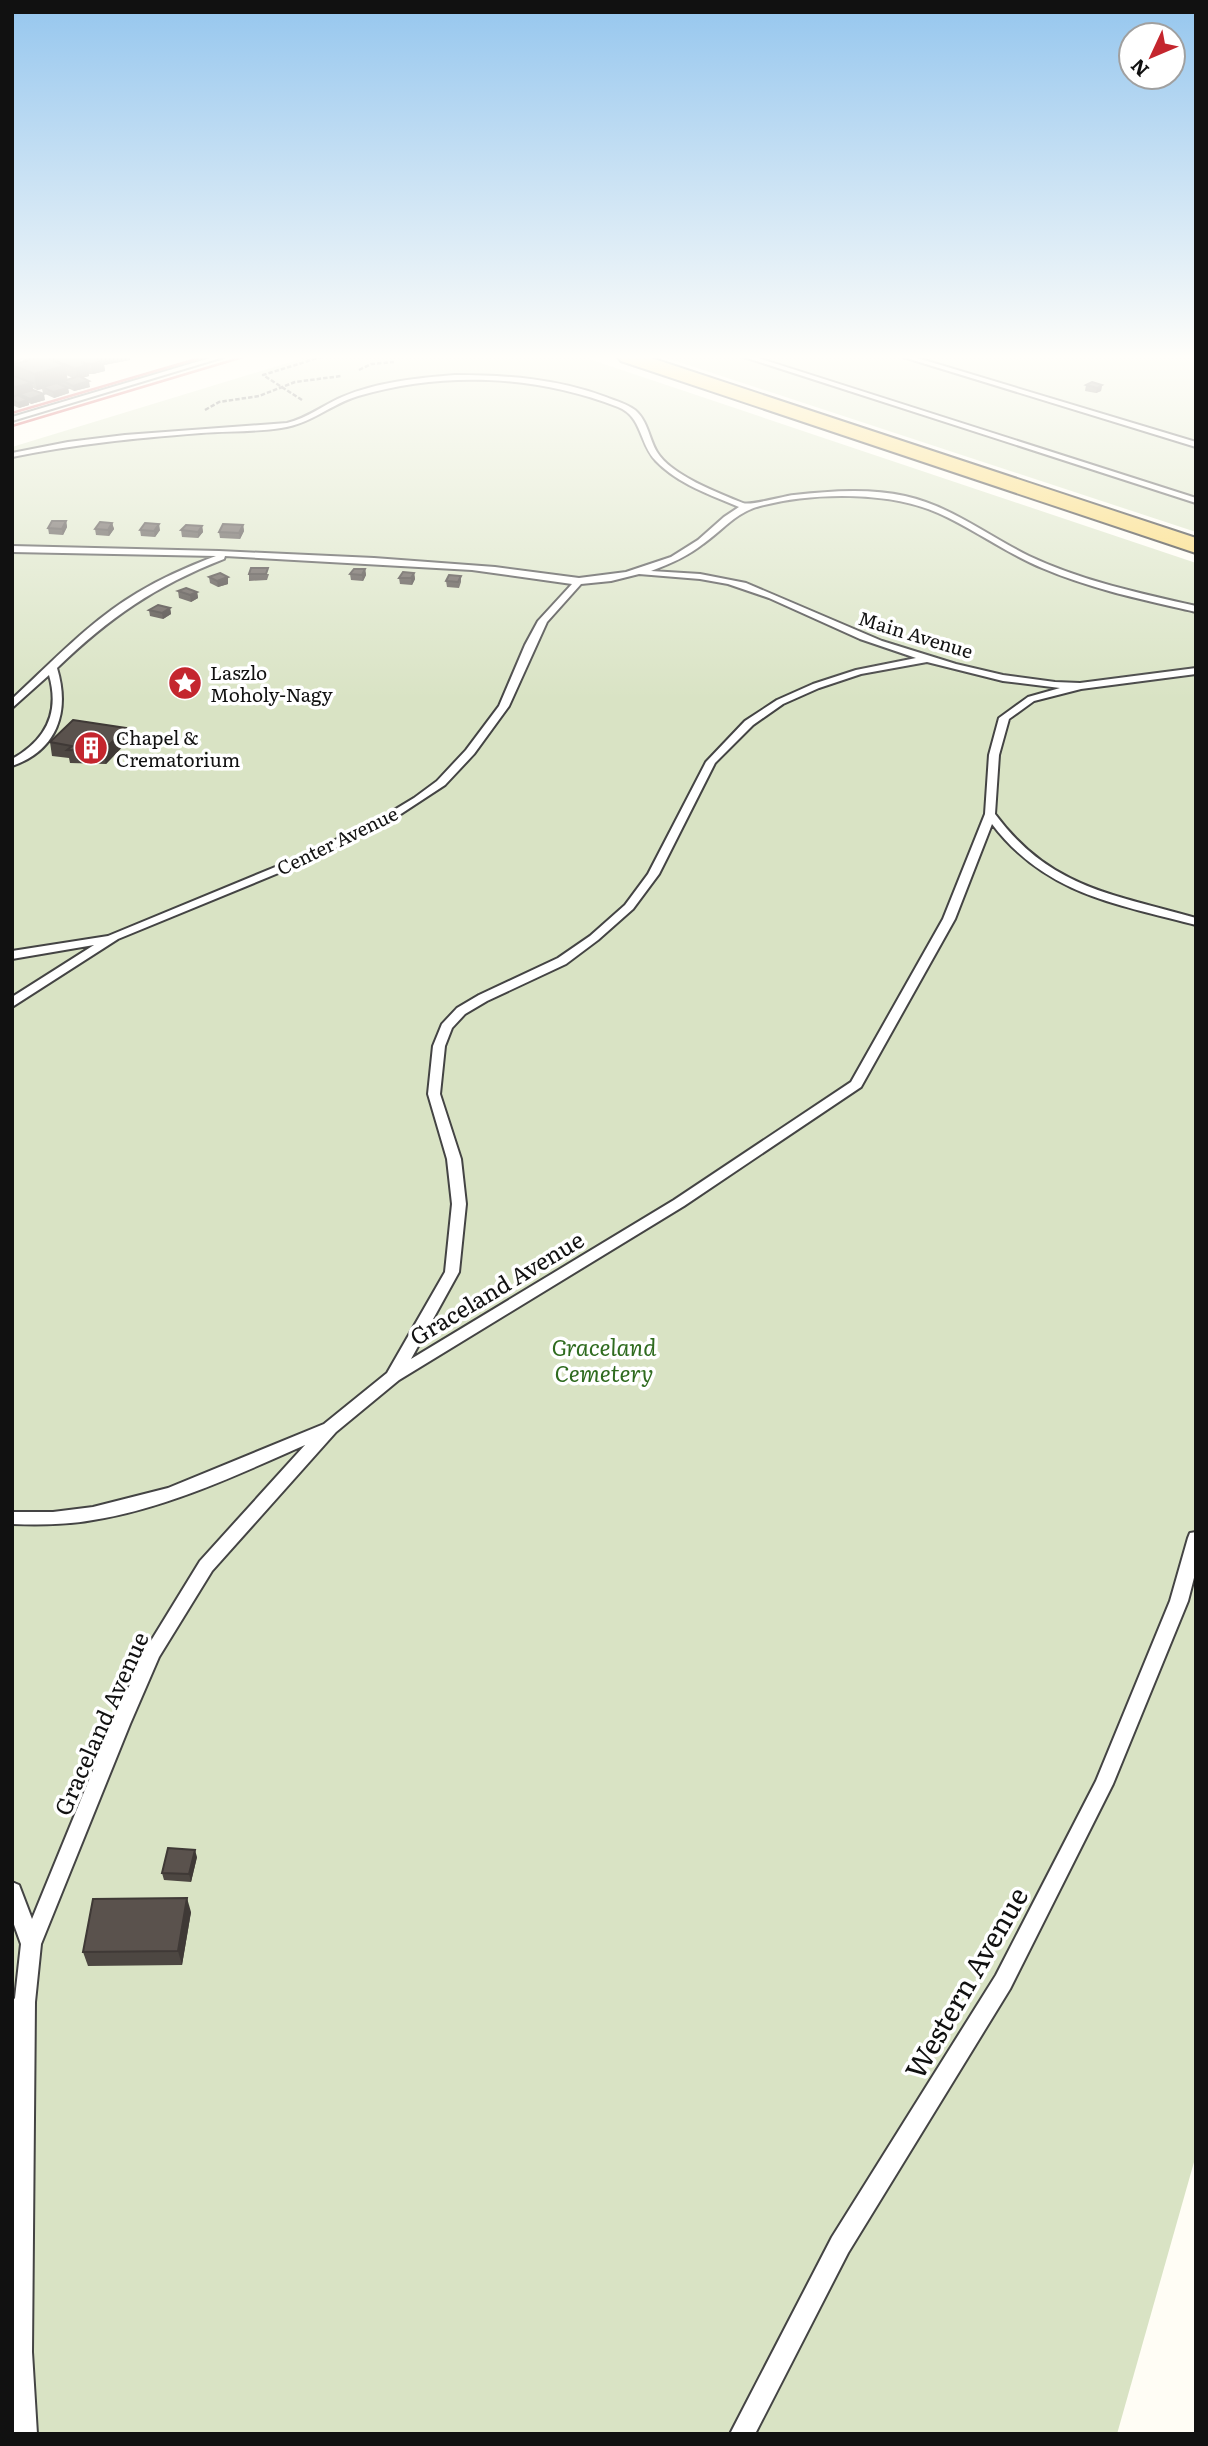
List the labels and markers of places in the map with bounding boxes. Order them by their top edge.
place label: Laszlo Moholy-Nagy [210,658,333,708]
place icon: Laszlo Moholy-Nagy [166,664,204,702]
place label: Chapel & Crematorium [116,723,240,773]
building icon: Chapel & Crematorium [72,729,110,767]

